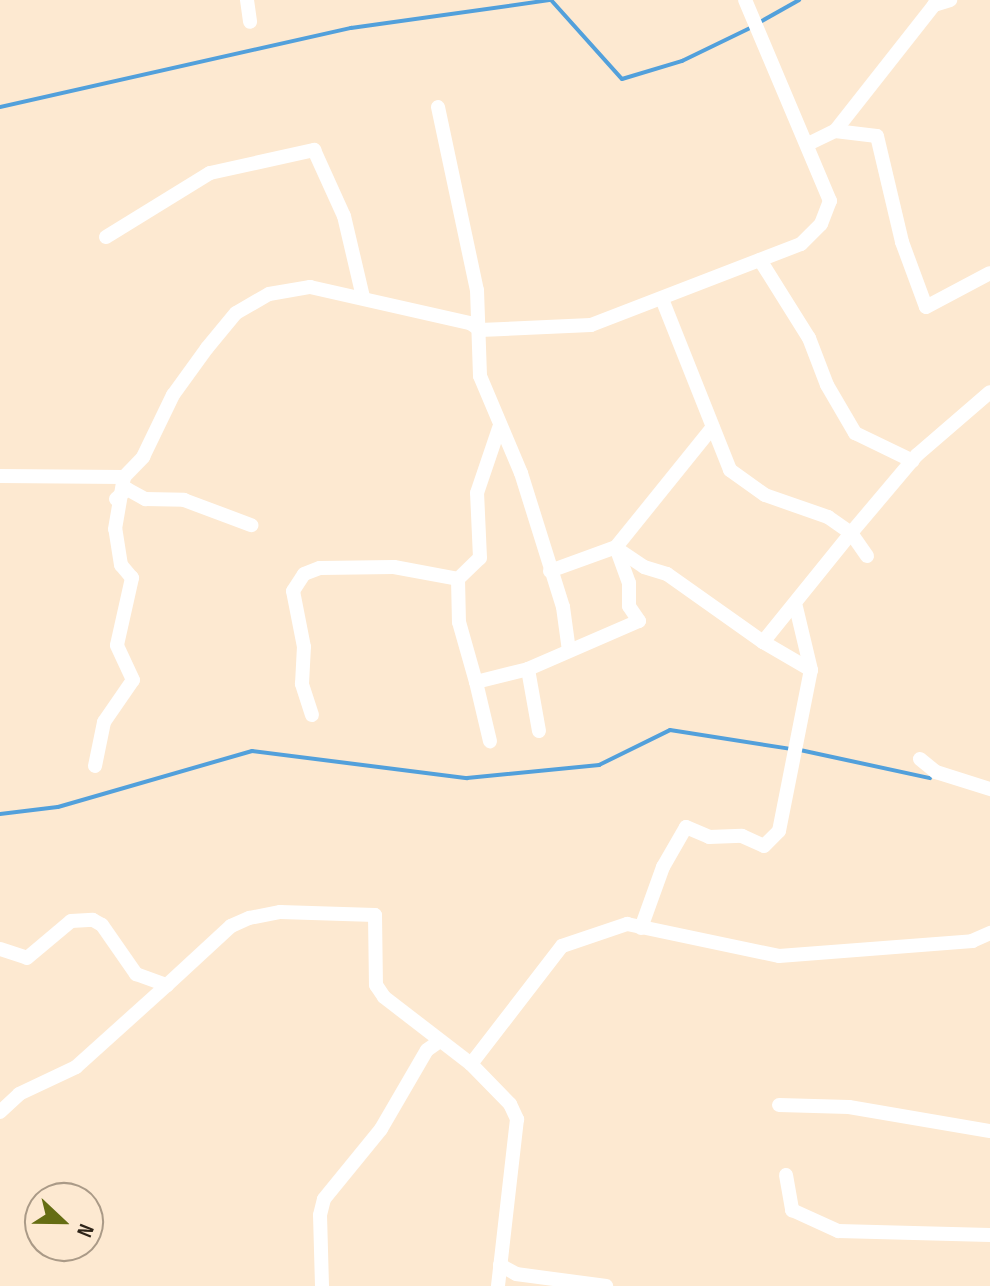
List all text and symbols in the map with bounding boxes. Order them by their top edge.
north arrow [24,1182,104,1262]
text: N [70,1220,100,1241]

